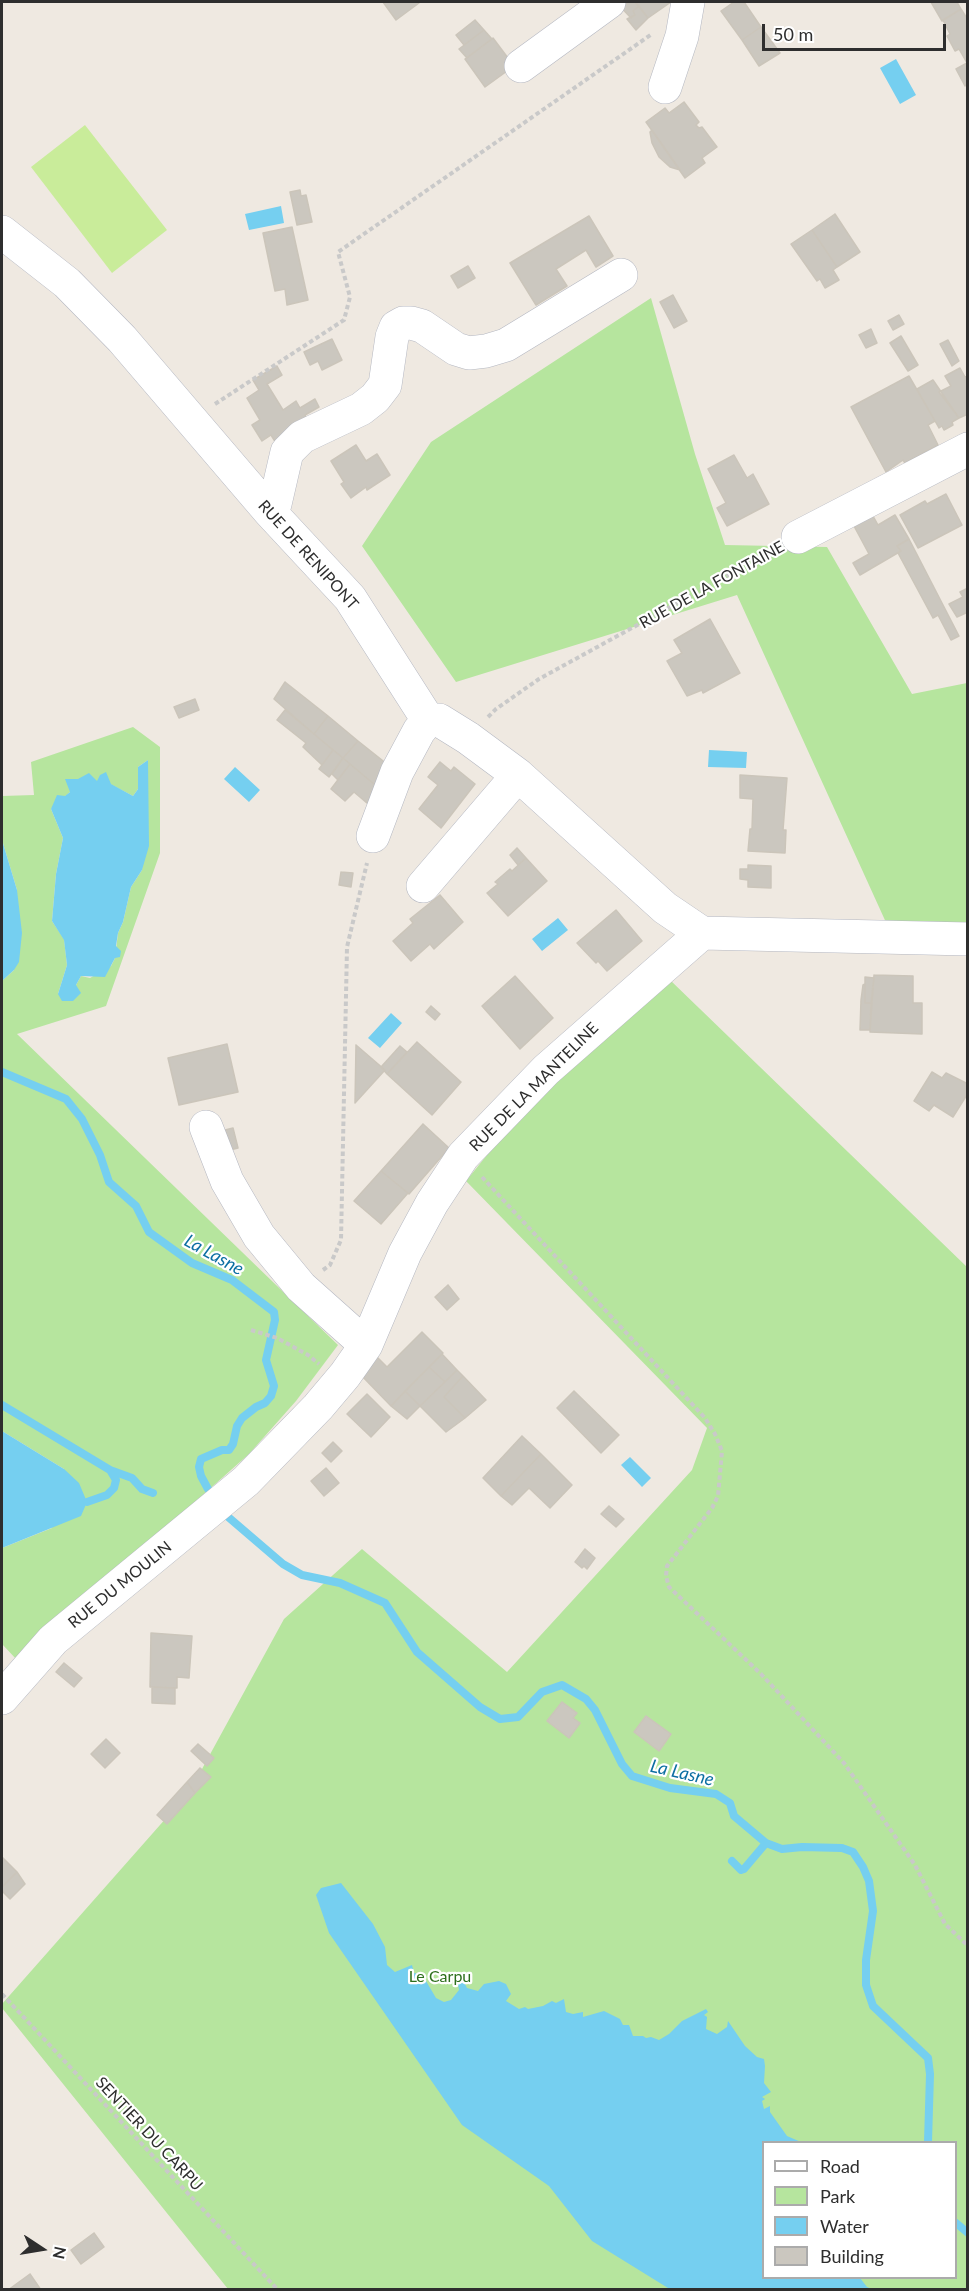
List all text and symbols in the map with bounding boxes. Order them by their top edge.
scale bar [765,12,950,50]
text: 50 m [773,23,813,45]
street label: RUE DE RENIPONT [254,496,362,614]
street label: RUE DE LA FONTAINE [636,537,788,633]
street label: RUE DE LA MANTELINE [466,1019,602,1155]
water label: La Lasne [181,1230,247,1280]
street label: RUE DU MOULIN [64,1537,176,1633]
water label: La Lasne [648,1755,716,1791]
park label: Le Carpu [409,1967,471,1987]
street label: SENTIER DU CARPU [91,2073,207,2195]
legend [762,2141,957,2279]
text: Road [820,2155,860,2177]
text: Park [820,2185,855,2207]
text: Water [820,2215,869,2237]
north arrow [12,2219,72,2279]
text: N [50,2245,71,2261]
text: Building [820,2245,884,2267]

